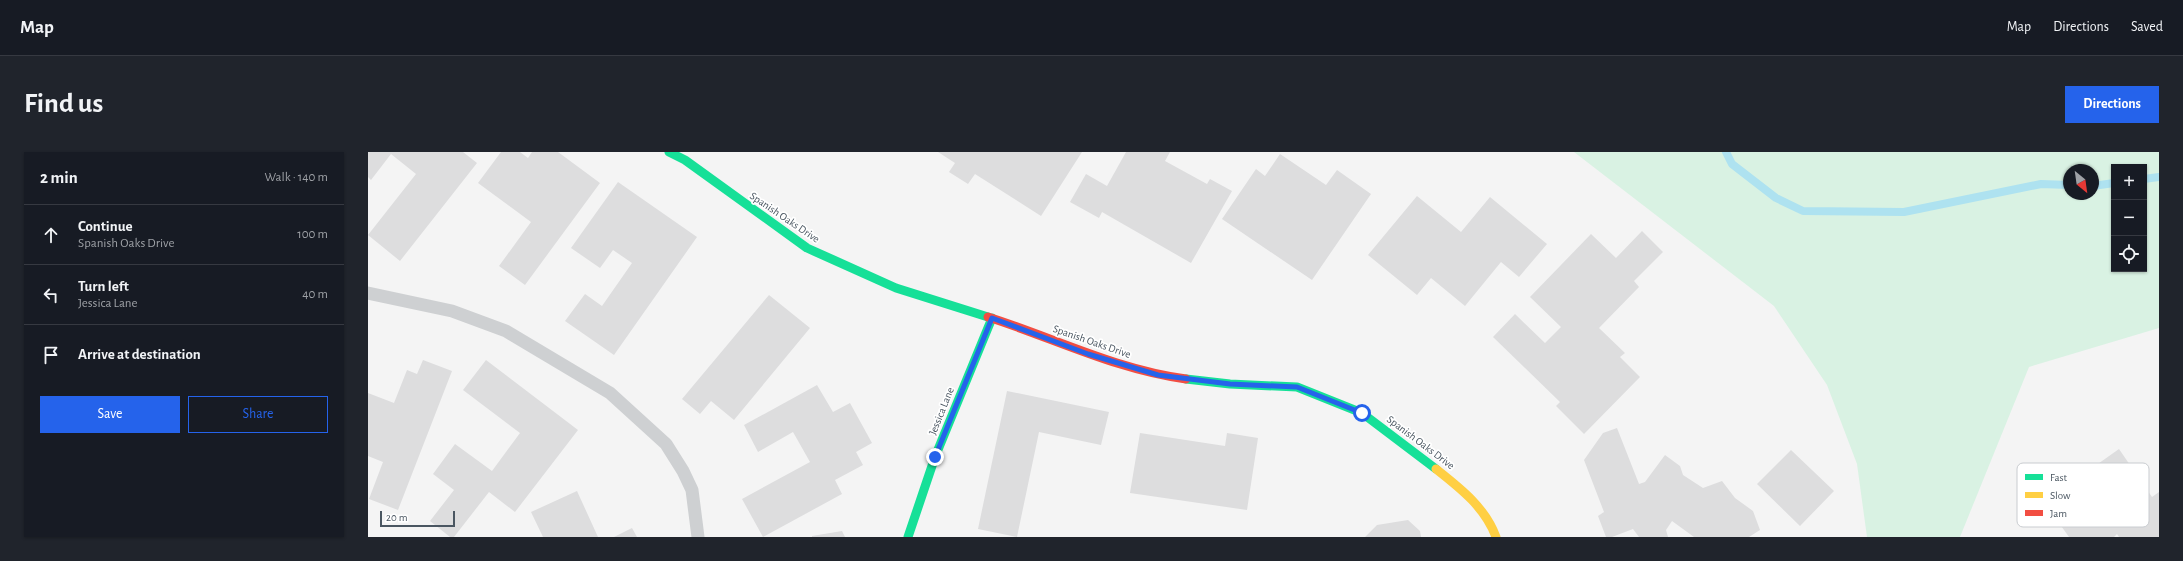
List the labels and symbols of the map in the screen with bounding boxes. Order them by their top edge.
north arrow [2063,164,2099,200]
street label: Spanish Oaks Drive [748,190,822,245]
street label: Spanish Oaks Drive [1051,323,1132,360]
street label: Jessica Lane [927,386,956,437]
route start [1353,404,1371,422]
street label: Spanish Oaks Drive [1385,413,1457,471]
route end [926,448,944,466]
legend [2017,463,2149,527]
text: Fast [2050,472,2068,483]
text: Slow [2050,490,2071,501]
text: Jam [2050,508,2067,519]
scale bar [380,509,455,528]

